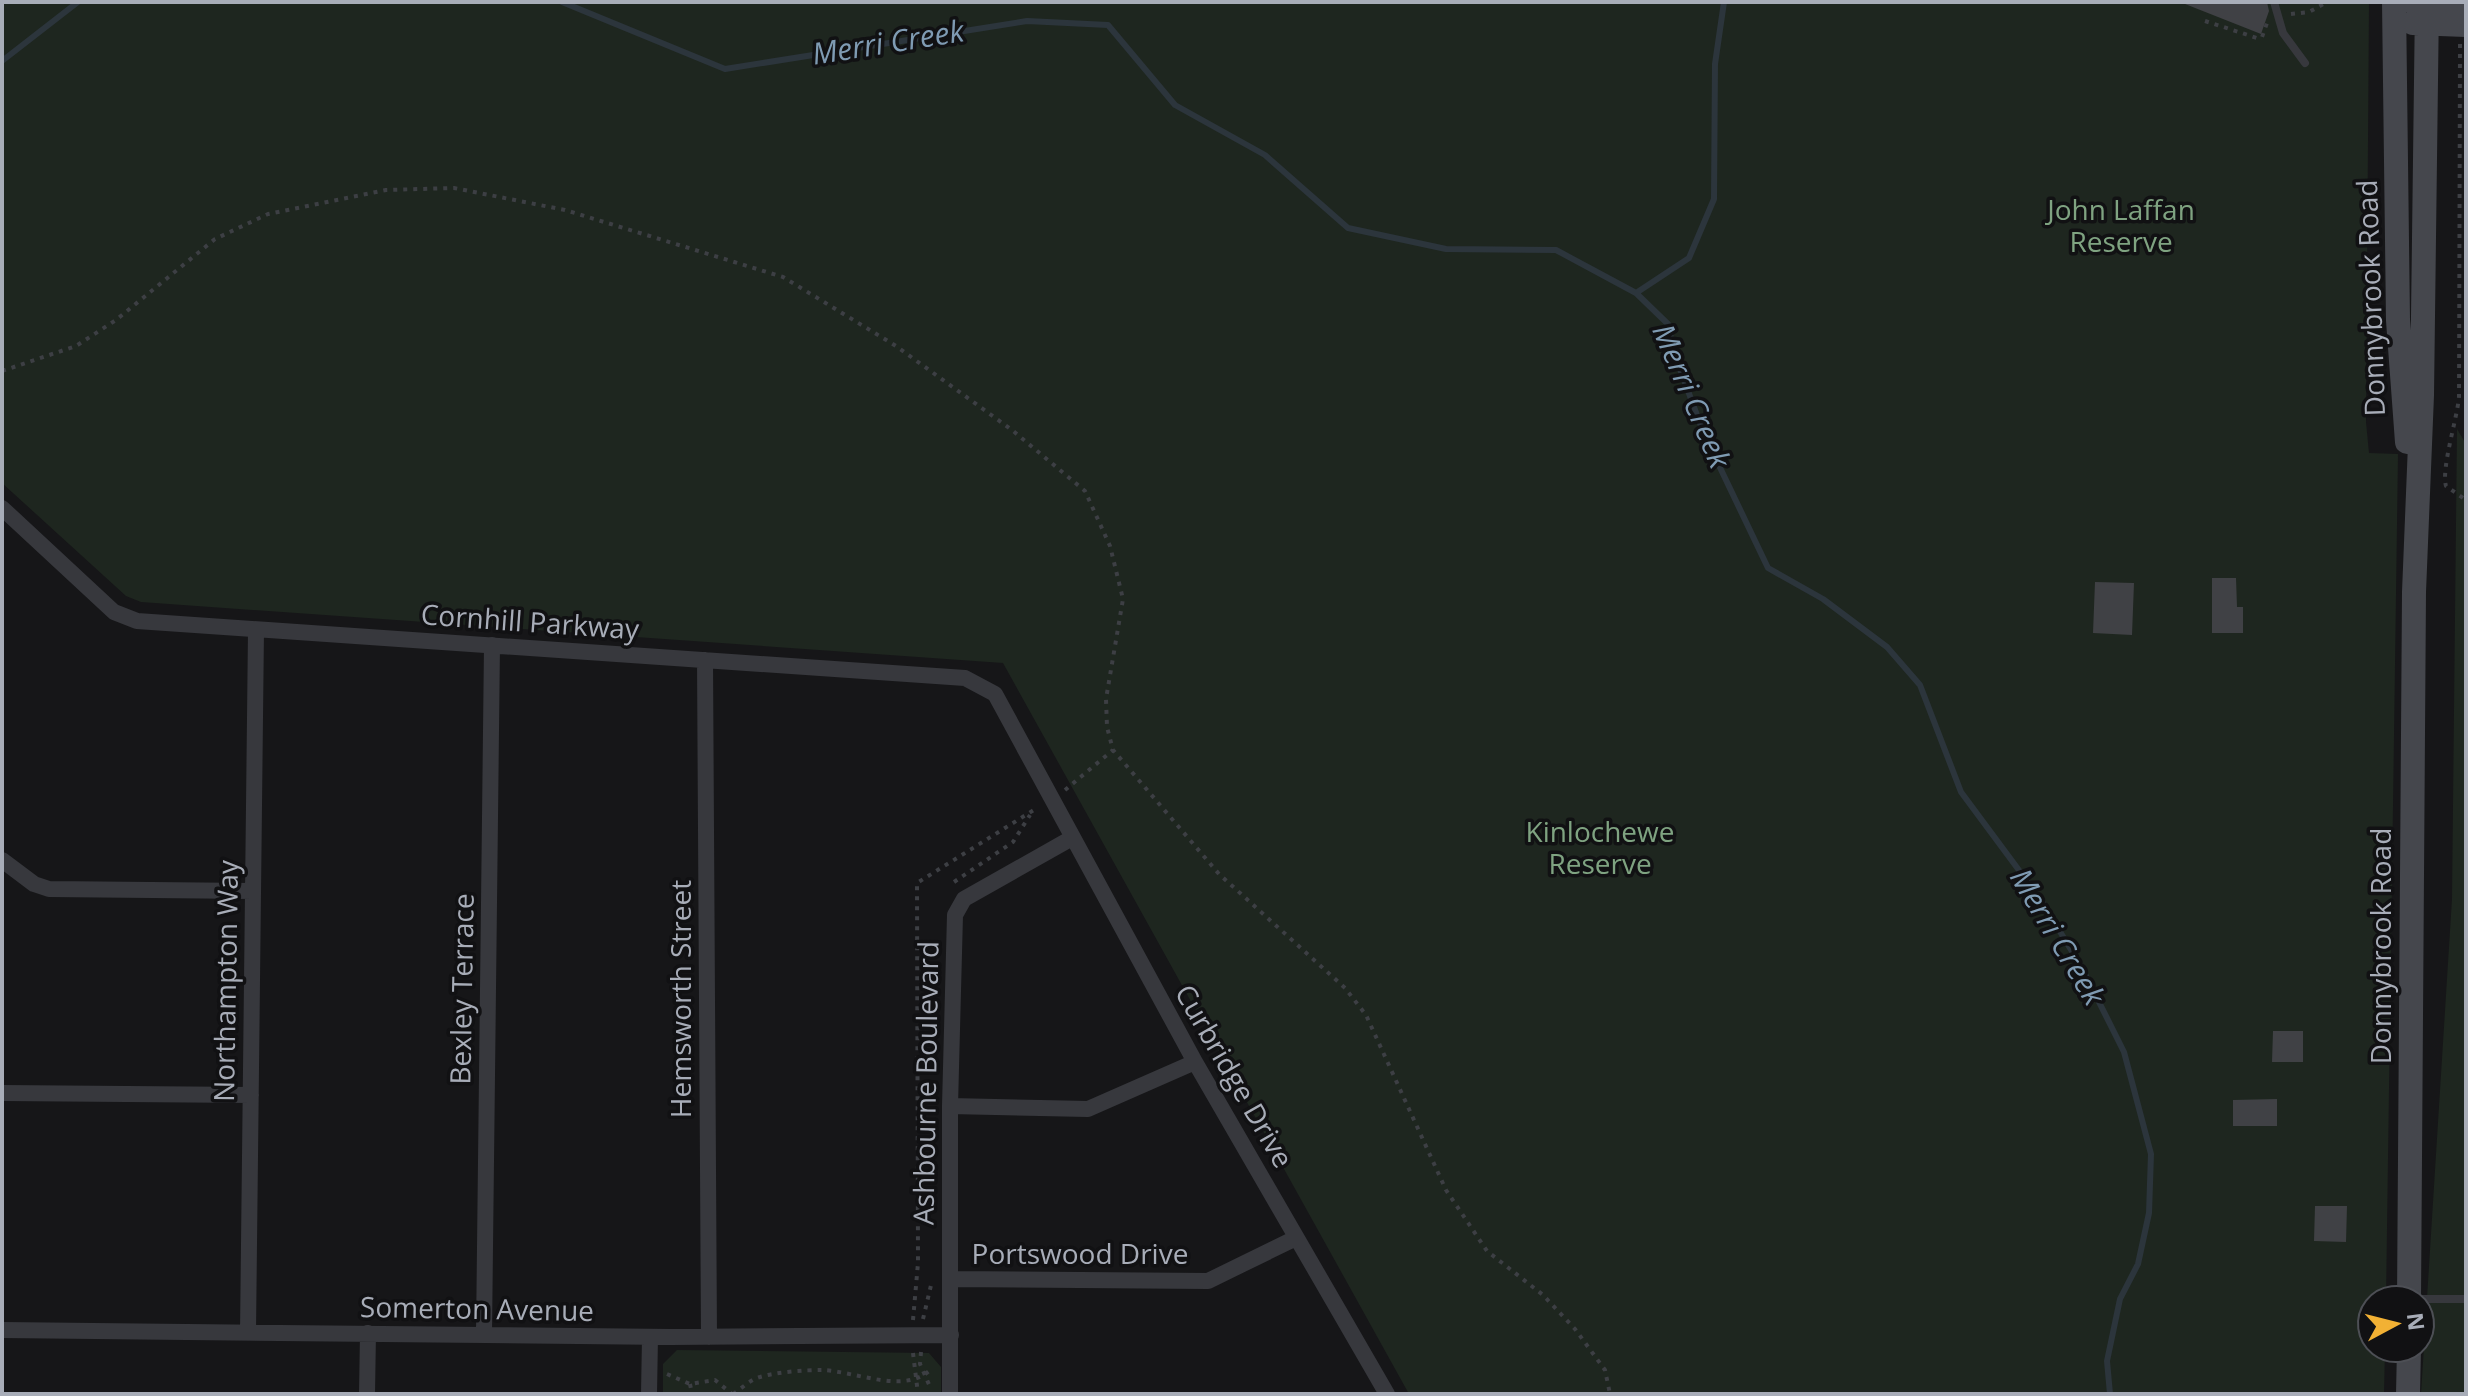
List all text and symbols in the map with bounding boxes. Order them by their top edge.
water label: Merri Creek [809,9,968,74]
street label: Donnybrook Road [2347,179,2393,417]
park label: John Laffan Reserve [2044,190,2195,260]
water label: Merri Creek [1644,317,1742,475]
street label: Cornhill Parkway [420,594,641,648]
park label: Kinlochewe Reserve [1525,812,1675,882]
street label: Donnybrook Road [2361,828,2399,1064]
street label: Northampton Way [204,859,246,1102]
water label: Merri Creek [2001,860,2116,1014]
street label: Hemsworth Street [661,880,699,1118]
street label: Bexley Terrace [440,893,482,1085]
street label: Ashbourne Boulevard [904,941,946,1225]
street label: Curbridge Drive [1167,977,1303,1174]
street label: Portswood Drive [972,1234,1188,1272]
north arrow [2356,1284,2436,1364]
street label: Somerton Avenue [360,1287,594,1329]
text: N [2401,1311,2433,1332]

